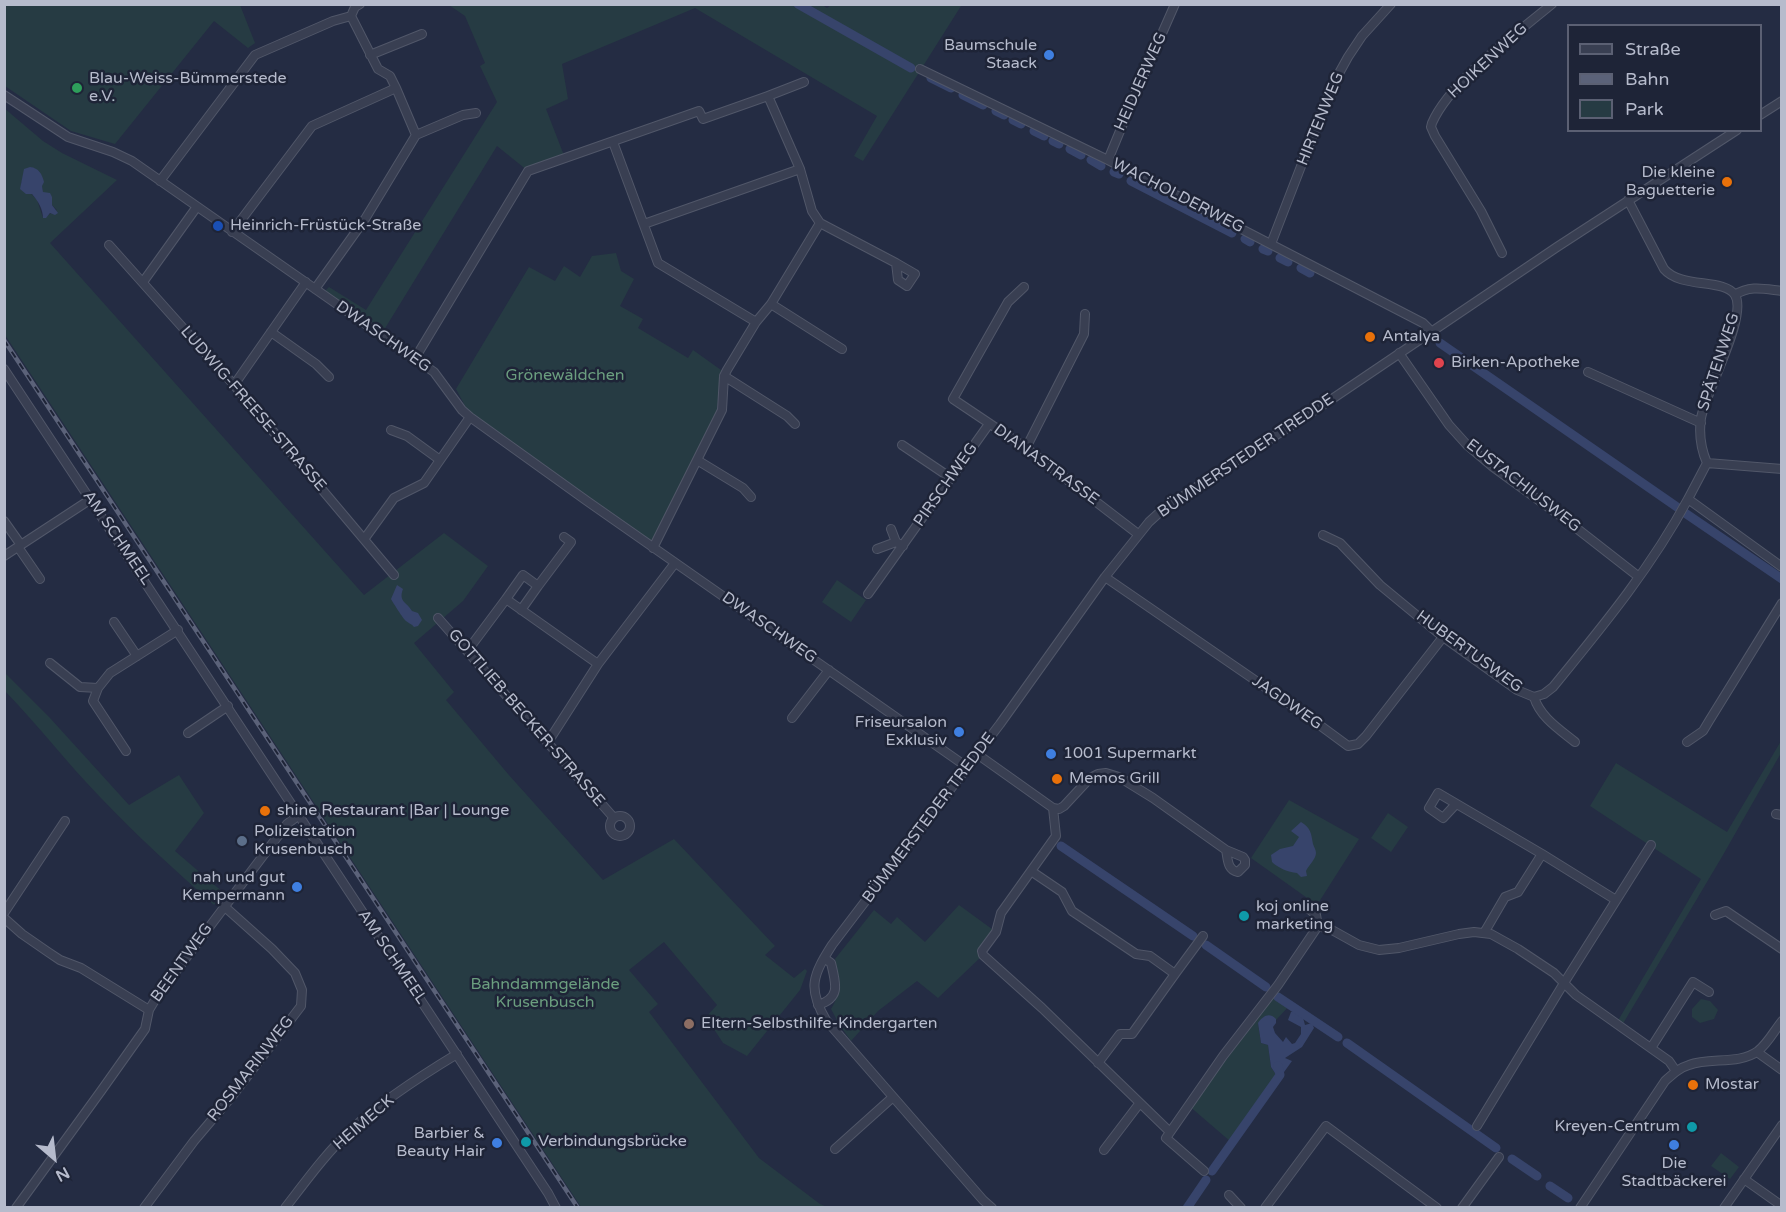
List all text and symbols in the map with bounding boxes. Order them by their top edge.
street label: HOIKENWEG [1444,19,1532,103]
legend [1567,24,1762,132]
street label: HEIDJERWEG [1111,30,1171,134]
place label: Baumschule Staack [944,36,1037,74]
text: Straße [1625,38,1681,60]
marker: Baumschule Staack [1042,48,1056,62]
text: Bahn [1625,68,1670,90]
place label: Blau-Weiss-Bümmerstede e.V. [89,69,287,107]
street label: HIRTENWEG [1294,69,1348,169]
marker: Blau-Weiss-Bümmerstede e.V. [70,81,84,95]
text: Park [1625,98,1663,120]
street label: WACHOLDERWEG [1109,154,1247,238]
place label: Die kleine Baguetterie [1626,163,1715,201]
marker: Die kleine Baguetterie [1720,175,1734,189]
place label: Heinrich-Früstück-Straße [230,216,421,236]
marker: Heinrich-Früstück-Straße [211,219,225,233]
street label: DWASCHWEG [332,297,434,377]
street label: SPÄTENWEG [1694,311,1744,413]
street label: LUDWIG-FREESE-STRASSE [176,323,330,495]
place label: Antalya [1382,327,1440,347]
marker: Antalya [1363,330,1377,344]
place label: Birken-Apotheke [1451,353,1580,373]
marker: Birken-Apotheke [1432,356,1446,370]
park label: Grönewäldchen [505,366,625,386]
street label: BÜMMERSTEDER TREDDE [1154,390,1338,522]
street label: DIANASTRASSE [990,420,1102,510]
street label: EUSTACHIUSWEG [1462,435,1584,537]
street label: PIRSCHWEG [910,439,982,531]
street label: AM SCHMEEL [78,487,156,589]
street label: DWASCHWEG [718,588,820,668]
street label: HUBERTUSWEG [1412,607,1526,697]
street label: GOTTLIEB-BECKER-STRASSE [444,625,608,811]
street label: JAGDWEG [1248,672,1326,734]
place label: Friseursalon Exklusiv [855,713,947,751]
marker: Friseursalon Exklusiv [952,725,966,739]
street label: BÜMMERSTEDER TREDDE [859,729,999,907]
place label: 1001 Supermarkt [1063,744,1197,764]
marker: 1001 Supermarkt [1044,747,1058,761]
place label: Memos Grill [1069,769,1160,789]
marker: Memos Grill [1050,772,1064,786]
place label: shine Restaurant |Bar | Lounge [277,801,509,821]
marker: shine Restaurant |Bar | Lounge [258,804,272,818]
place label: Polizeistation Krusenbusch [254,822,355,860]
marker: Polizeistation Krusenbusch [235,834,249,848]
place label: nah und gut Kempermann [182,868,285,906]
marker: nah und gut Kempermann [290,880,304,894]
place label: koj online marketing [1256,897,1333,935]
street label: AM SCHMEEL [353,906,431,1008]
marker: koj online marketing [1237,909,1251,923]
street label: BEENTWEG [147,920,217,1006]
park label: Bahndammgelände Krusenbusch [470,975,620,1013]
street label: ROSMARINWEG [204,1012,298,1126]
place label: Eltern-Selbsthilfe-Kindergarten [701,1014,938,1034]
marker: Eltern-Selbsthilfe-Kindergarten [682,1017,696,1031]
place label: Mostar [1705,1075,1759,1095]
marker: Mostar [1686,1078,1700,1092]
street label: HEIMECK [330,1091,398,1155]
place label: Kreyen-Centrum [1554,1117,1680,1137]
marker: Kreyen-Centrum [1685,1120,1699,1134]
place label: Barbier & Beauty Hair [396,1124,485,1162]
north arrow [24,1128,84,1188]
place label: Verbindungsbrücke [538,1132,687,1152]
marker: Verbindungsbrücke [519,1135,533,1149]
marker: Barbier & Beauty Hair [490,1136,504,1150]
marker: Die Stadtbäckerei [1667,1138,1681,1152]
place label: Die Stadtbäckerei [1622,1154,1726,1192]
text: N [52,1162,73,1186]

